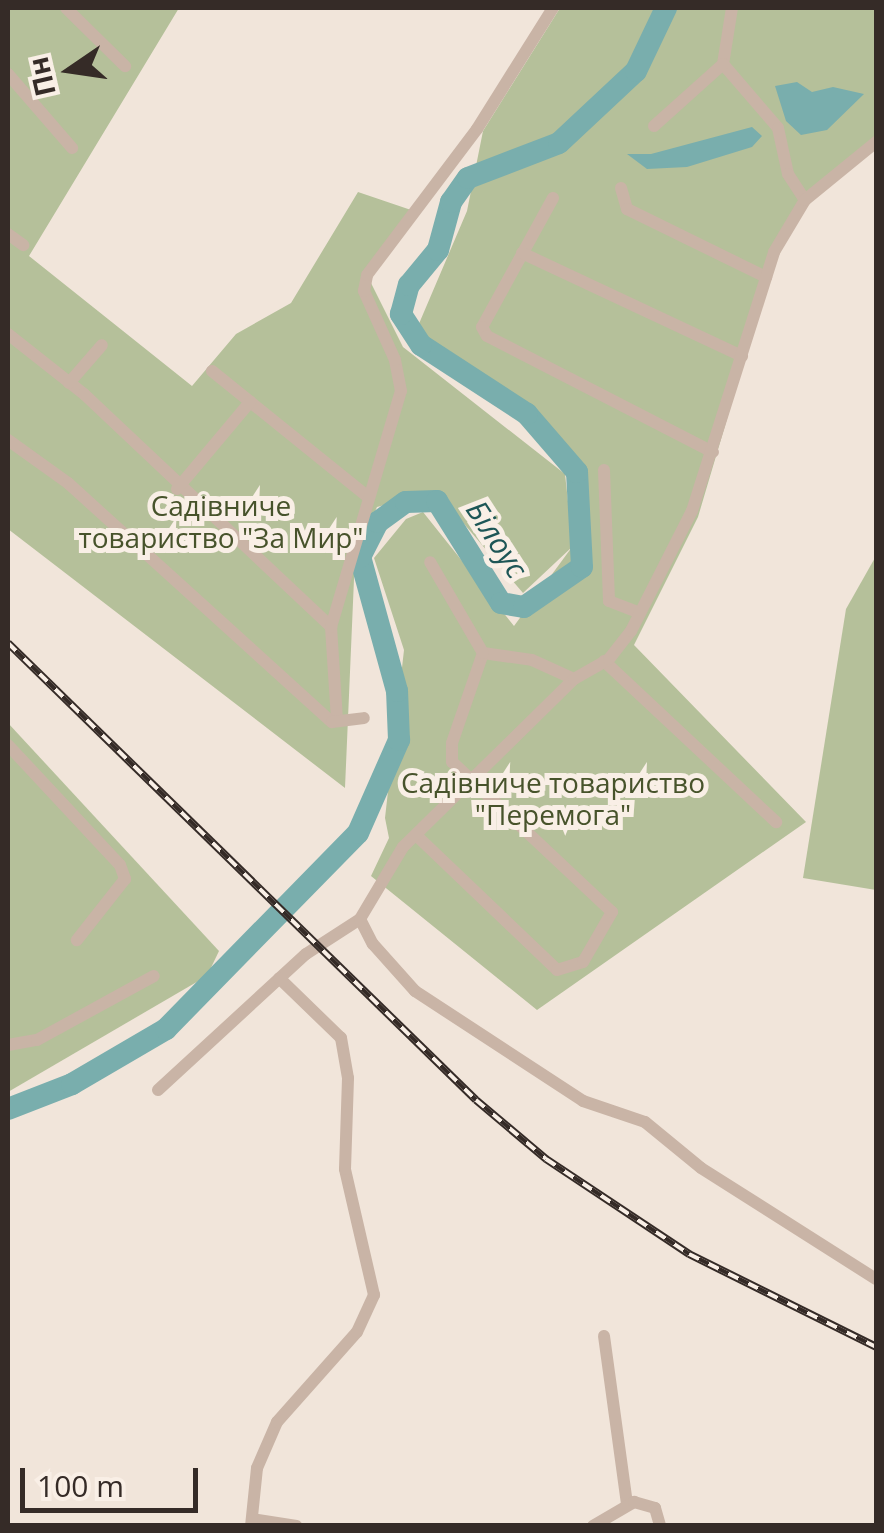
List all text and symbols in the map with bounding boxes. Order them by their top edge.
north arrow [20,20,120,120]
text: Пн [18,53,64,100]
park label: Садівниче товариство "За Мир" [79,488,363,554]
water label: Білоус [459,494,535,584]
park label: Садівниче товариство "Перемога" [401,765,705,831]
scale bar [25,1448,202,1510]
text: 100 m [37,1465,124,1506]

